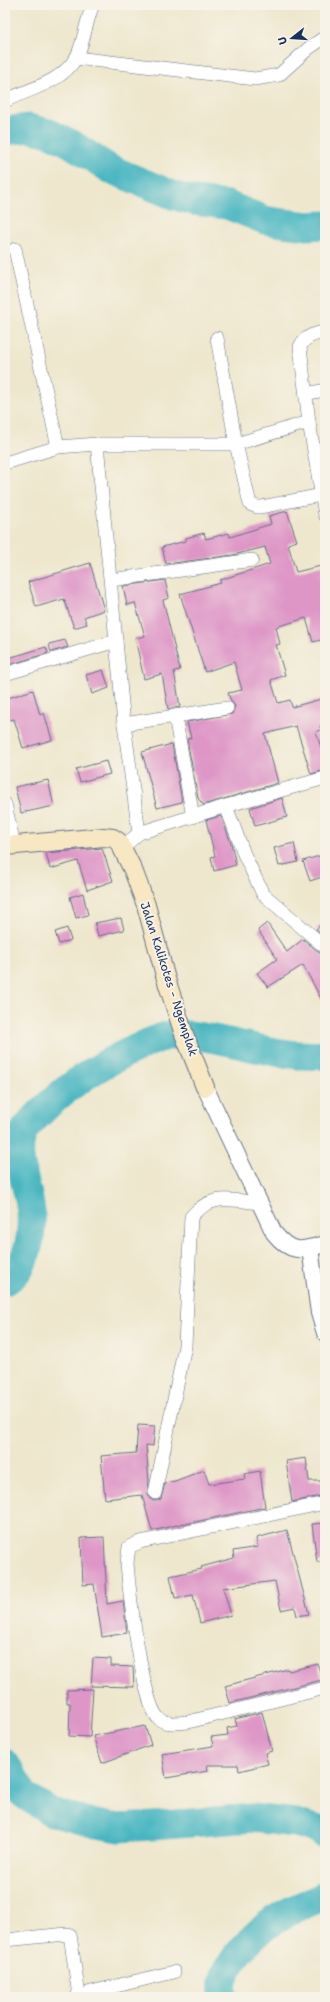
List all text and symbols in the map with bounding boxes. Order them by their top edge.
north arrow [272,18,312,58]
text: U [275,35,291,47]
street label: Jalan Kalikotes - Ngemplak [136,900,202,1058]

